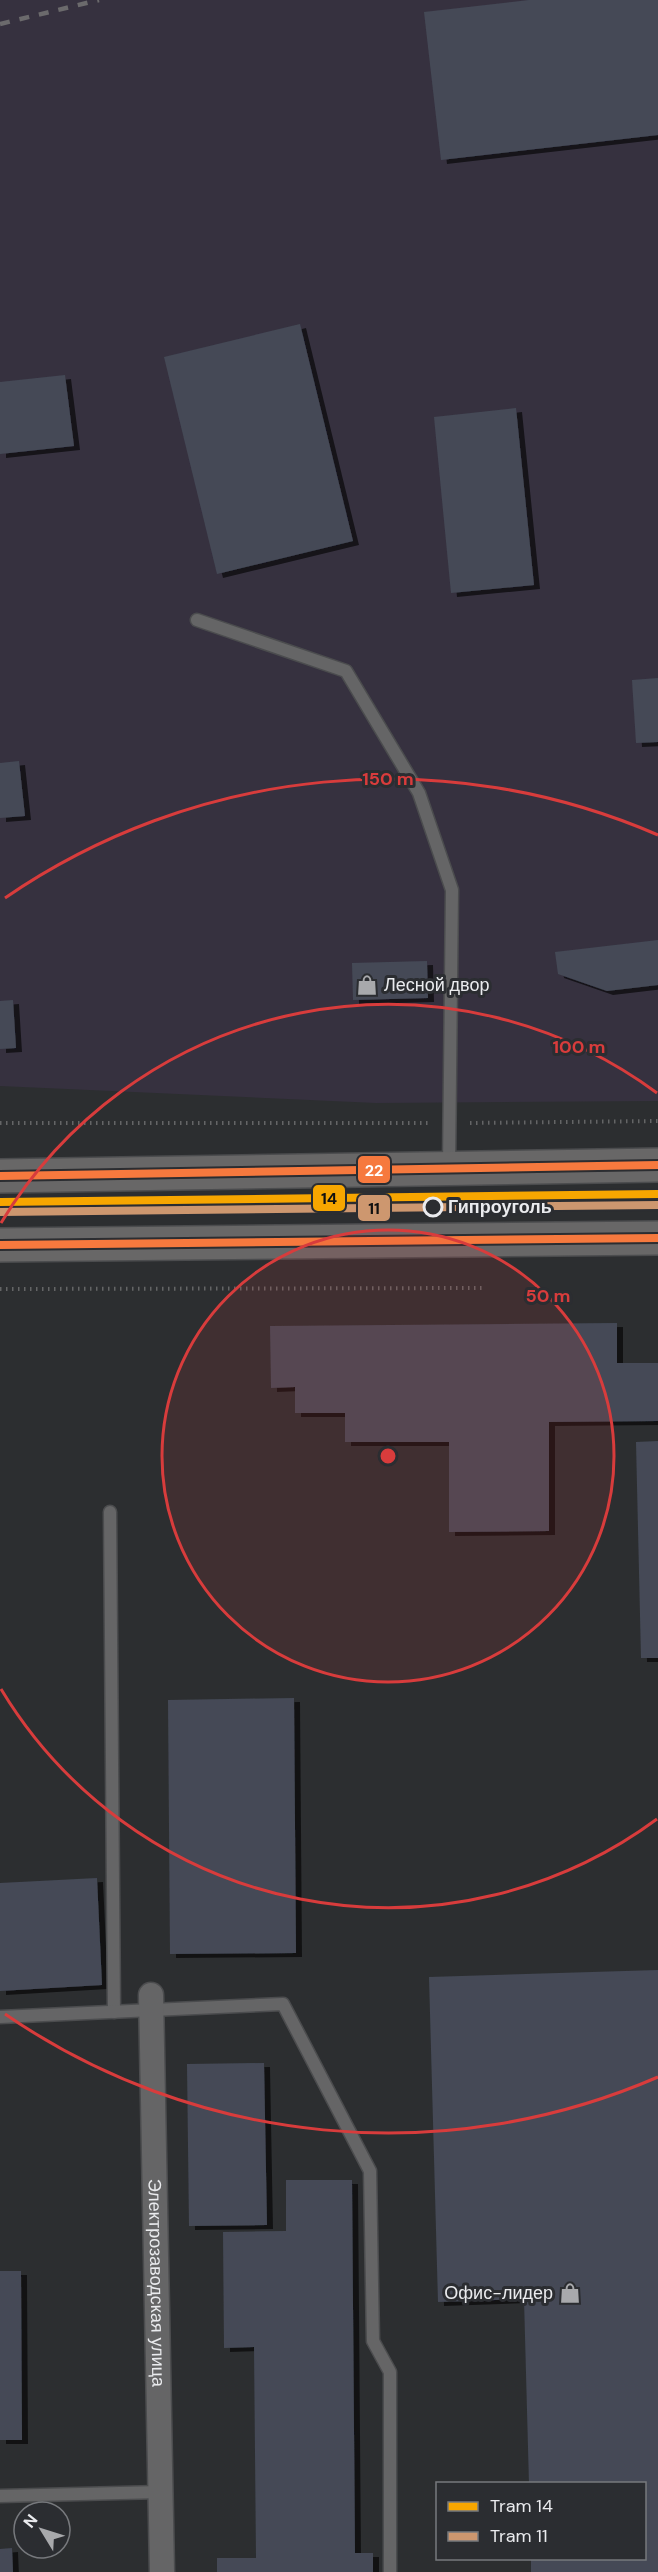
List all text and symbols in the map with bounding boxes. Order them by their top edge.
text: 150 m [362,767,414,791]
shop icon: Лесной двор [355,973,379,997]
place label: Лесной двор [384,973,490,997]
text: 100 m [552,1035,606,1059]
line badge: 22 [357,1155,391,1184]
text: 22 [365,1160,383,1181]
line badge: 14 [312,1184,346,1212]
text: 14 [321,1188,337,1209]
line badge: 11 [357,1194,391,1222]
place label: Гипроуголь [448,1195,552,1219]
marker: Гипроуголь [423,1197,443,1217]
text: 11 [368,1198,380,1219]
text: 50 m [525,1284,571,1308]
centre of rings [378,1446,398,1466]
street label: Электрозаводская улица [143,2179,170,2388]
place label: Офис-лидер [444,2281,553,2305]
shop icon: Офис-лидер [558,2281,582,2305]
legend [436,2482,646,2560]
text: Tram 14 [490,2494,553,2518]
north arrow [12,2500,72,2560]
text: N [19,2510,42,2532]
text: Tram 11 [490,2524,548,2548]

